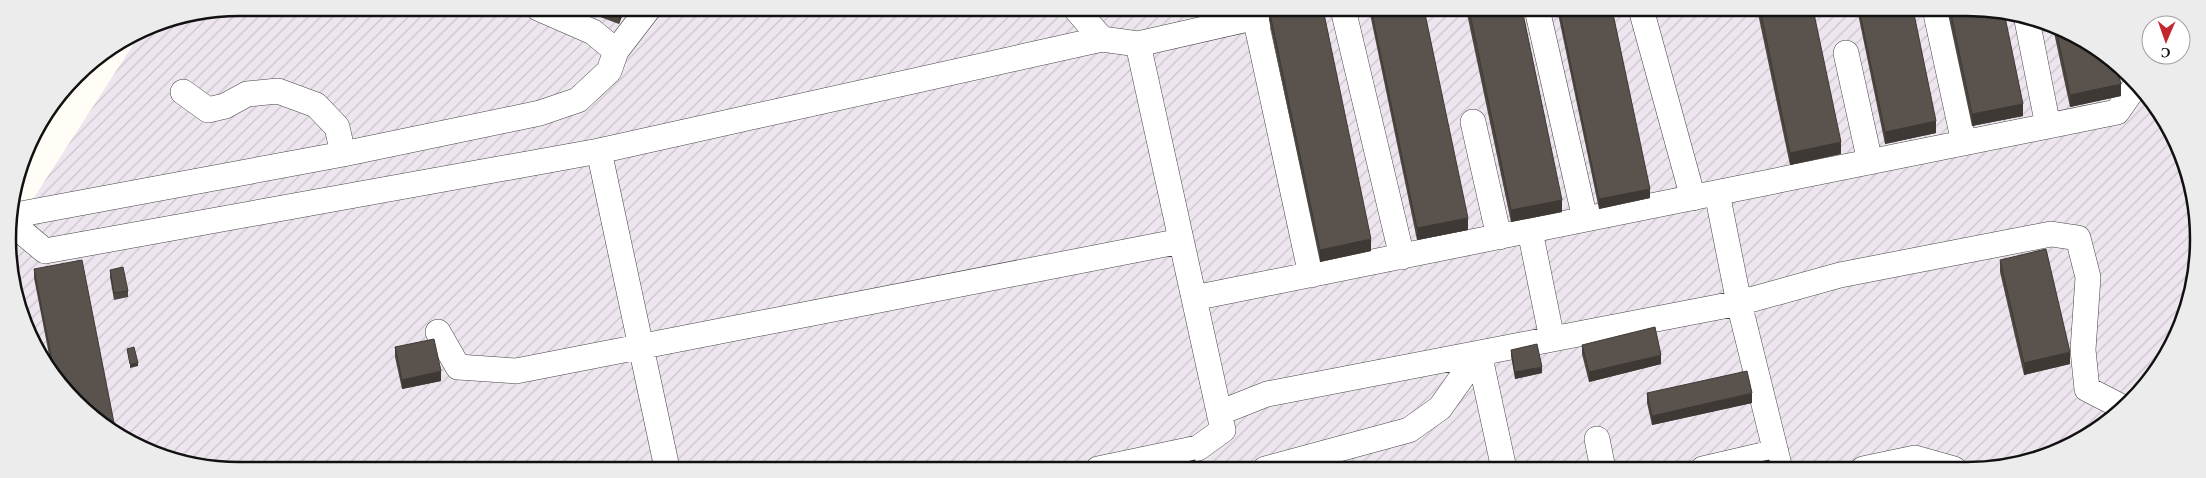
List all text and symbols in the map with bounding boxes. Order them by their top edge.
north arrow [2141,15,2191,65]
text: С [2160,42,2171,63]

